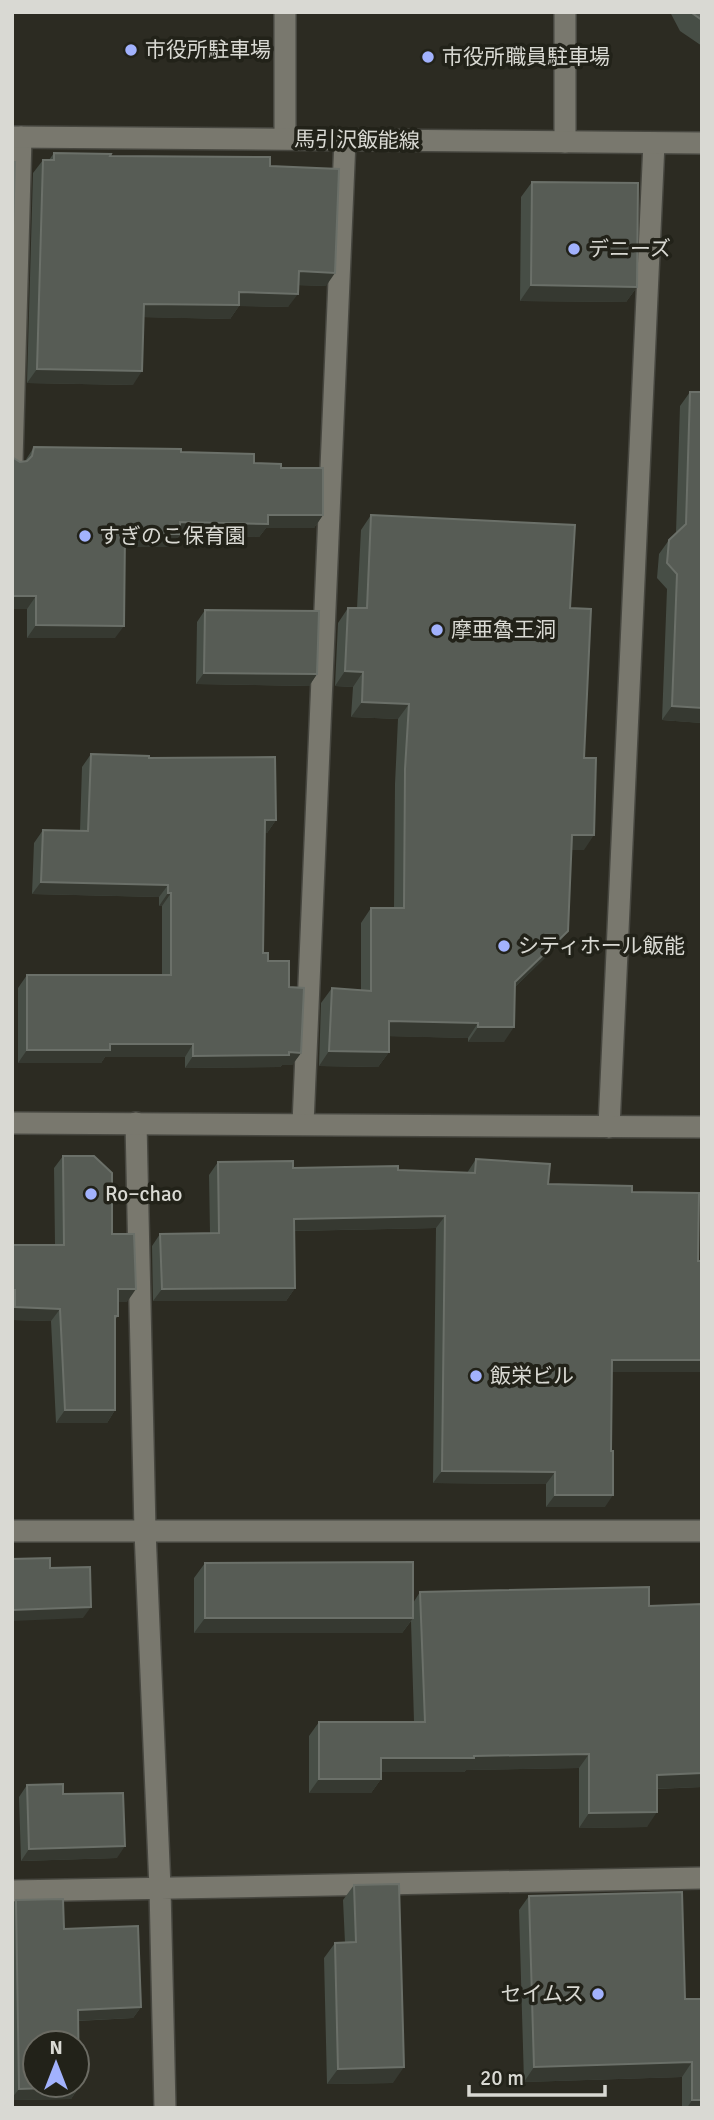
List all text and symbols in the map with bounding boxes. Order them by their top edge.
place label: 市役所駐車場 [145,37,271,63]
marker: 市役所駐車場 [123,42,139,58]
place label: 市役所職員駐車場 [442,44,610,70]
marker: 市役所職員駐車場 [420,49,436,65]
street label: 馬引沢飯能線 [294,126,420,154]
place label: デニーズ [588,236,671,262]
marker: デニーズ [566,241,582,257]
place label: すぎのこ保育園 [99,523,246,549]
marker: すぎのこ保育園 [77,528,93,544]
place label: 摩亜魯王洞 [451,617,556,643]
marker: 摩亜魯王洞 [429,622,445,638]
place label: シティホール飯能 [518,933,685,959]
marker: シティホール飯能 [496,938,512,954]
place label: Ro−chao [105,1181,182,1207]
marker: Ro−chao [83,1186,99,1202]
place label: 飯栄ビル [490,1363,574,1389]
marker: 飯栄ビル [468,1368,484,1384]
place label: セイムス [500,1981,584,2007]
marker: セイムス [590,1986,606,2002]
north arrow [21,2029,91,2099]
text: N [49,2036,63,2060]
scale bar [469,2054,606,2098]
text: 20 m [480,2065,524,2091]

